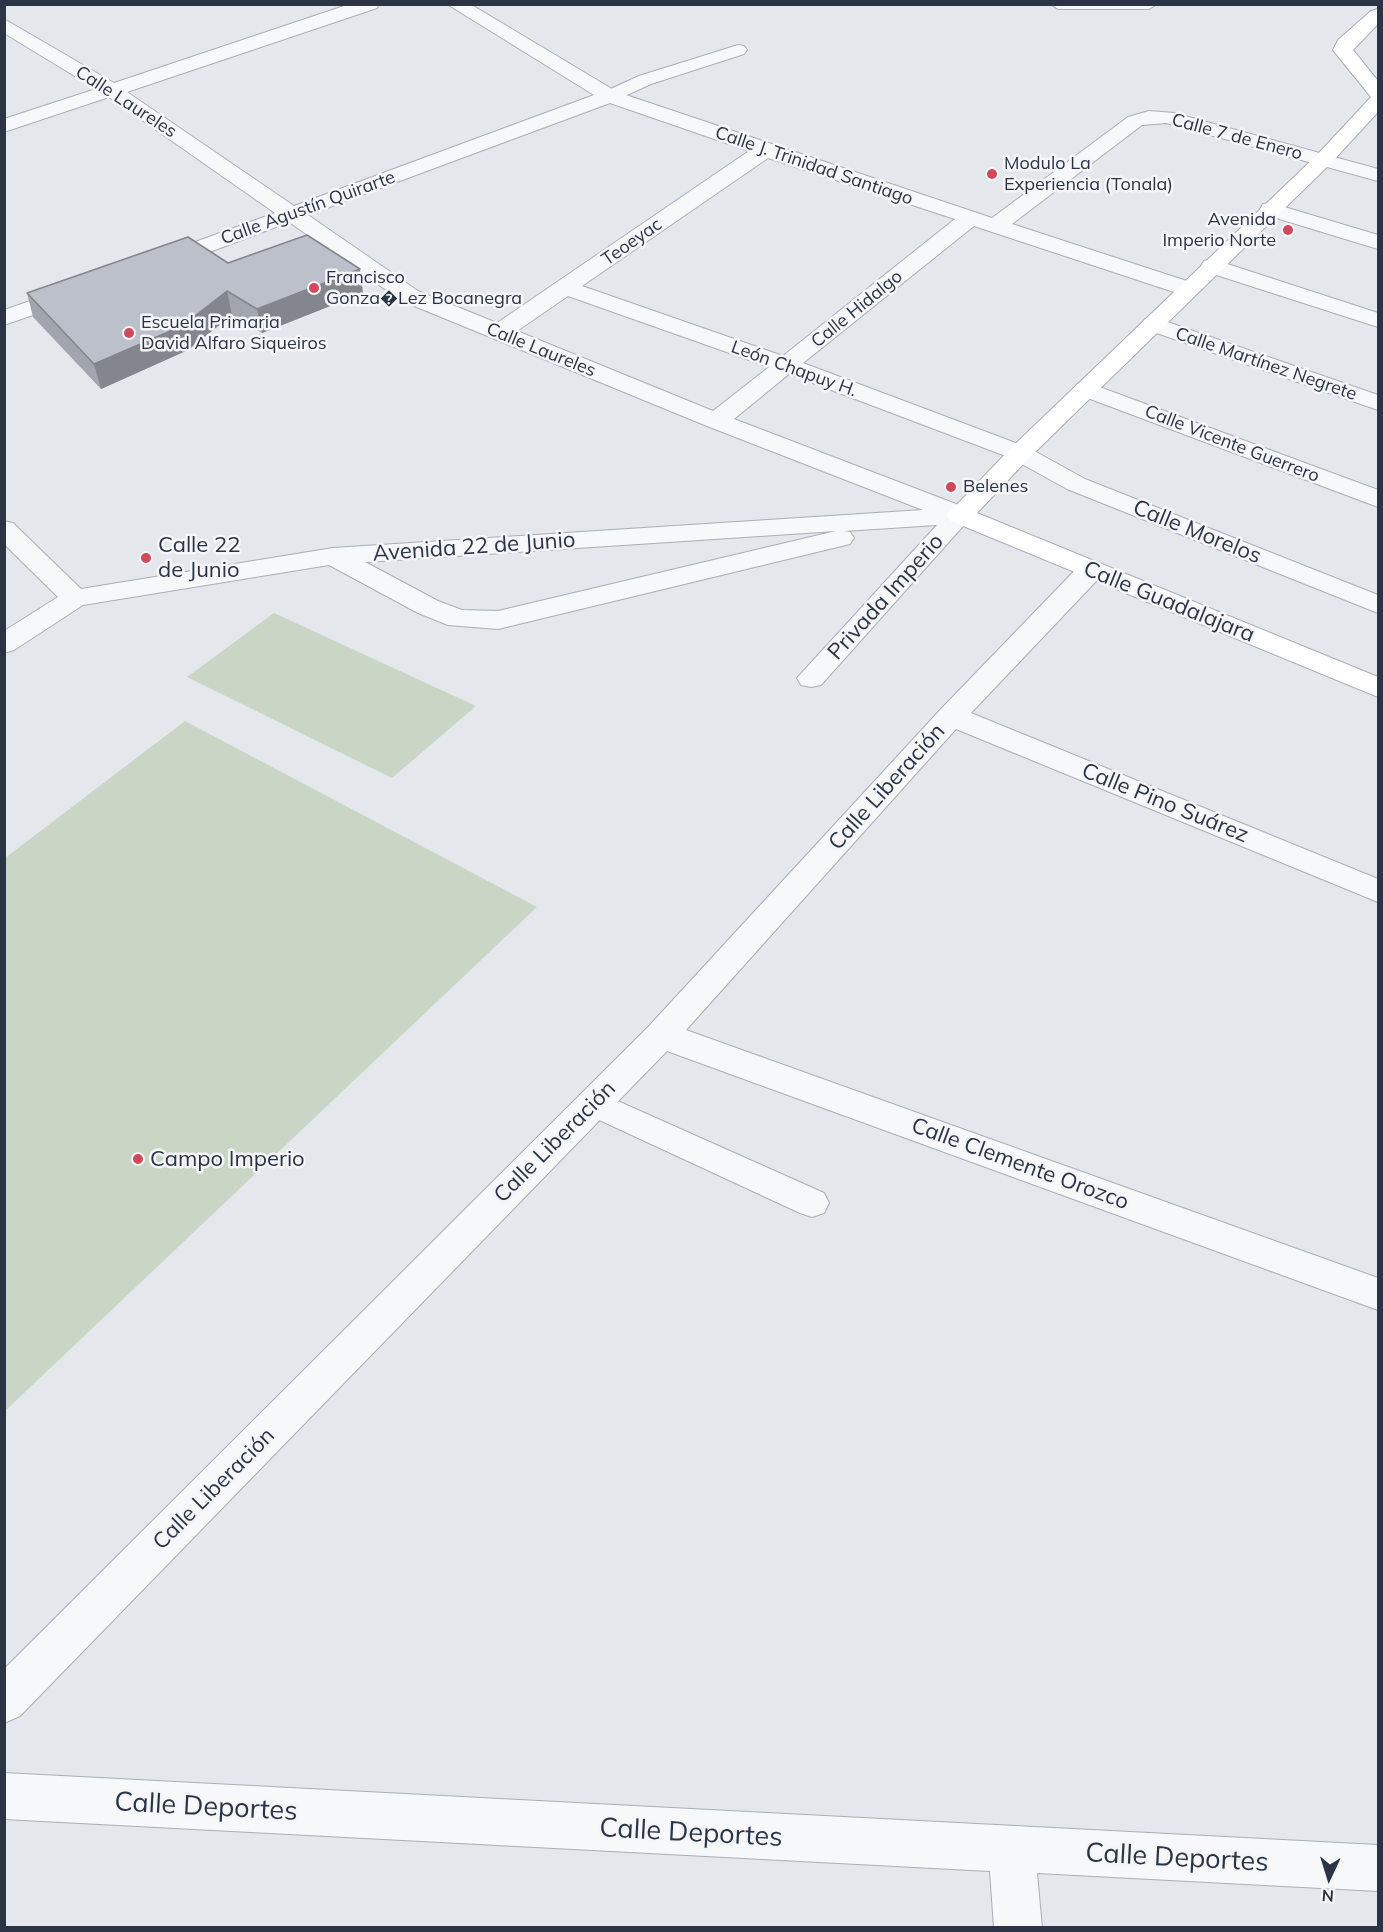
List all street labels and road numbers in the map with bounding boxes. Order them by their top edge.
street label: Calle Laureles [71,61,181,143]
street label: Calle 7 de Enero [1169,109,1305,165]
street label: Calle J. Trinidad Santiago [712,122,916,210]
street label: Calle Agustín Quirarte [218,166,398,250]
street label: Teoeyac [598,214,666,270]
street label: Calle Hidalgo [807,266,907,352]
street label: Calle Laureles [483,318,599,382]
street label: Calle Martínez Negrete [1172,323,1360,405]
street label: León Chapuy H. [728,336,860,402]
street label: Calle Vicente Guerrero [1142,401,1322,487]
street label: Calle Morelos [1129,494,1265,570]
street label: Avenida 22 de Junio [372,527,576,567]
street label: Privada Imperio [823,529,949,665]
street label: Calle Guadalajara [1079,556,1259,648]
street label: Calle Liberación [823,718,951,856]
street label: Calle Pino Suárez [1078,757,1252,849]
street label: Calle Liberación [489,1076,621,1208]
street label: Calle Clemente Orozco [908,1112,1132,1216]
street label: Calle Liberación [148,1423,280,1555]
street label: Calle Deportes [114,1786,298,1828]
street label: Calle Deportes [599,1812,783,1854]
street label: Calle Deportes [1085,1837,1269,1879]

